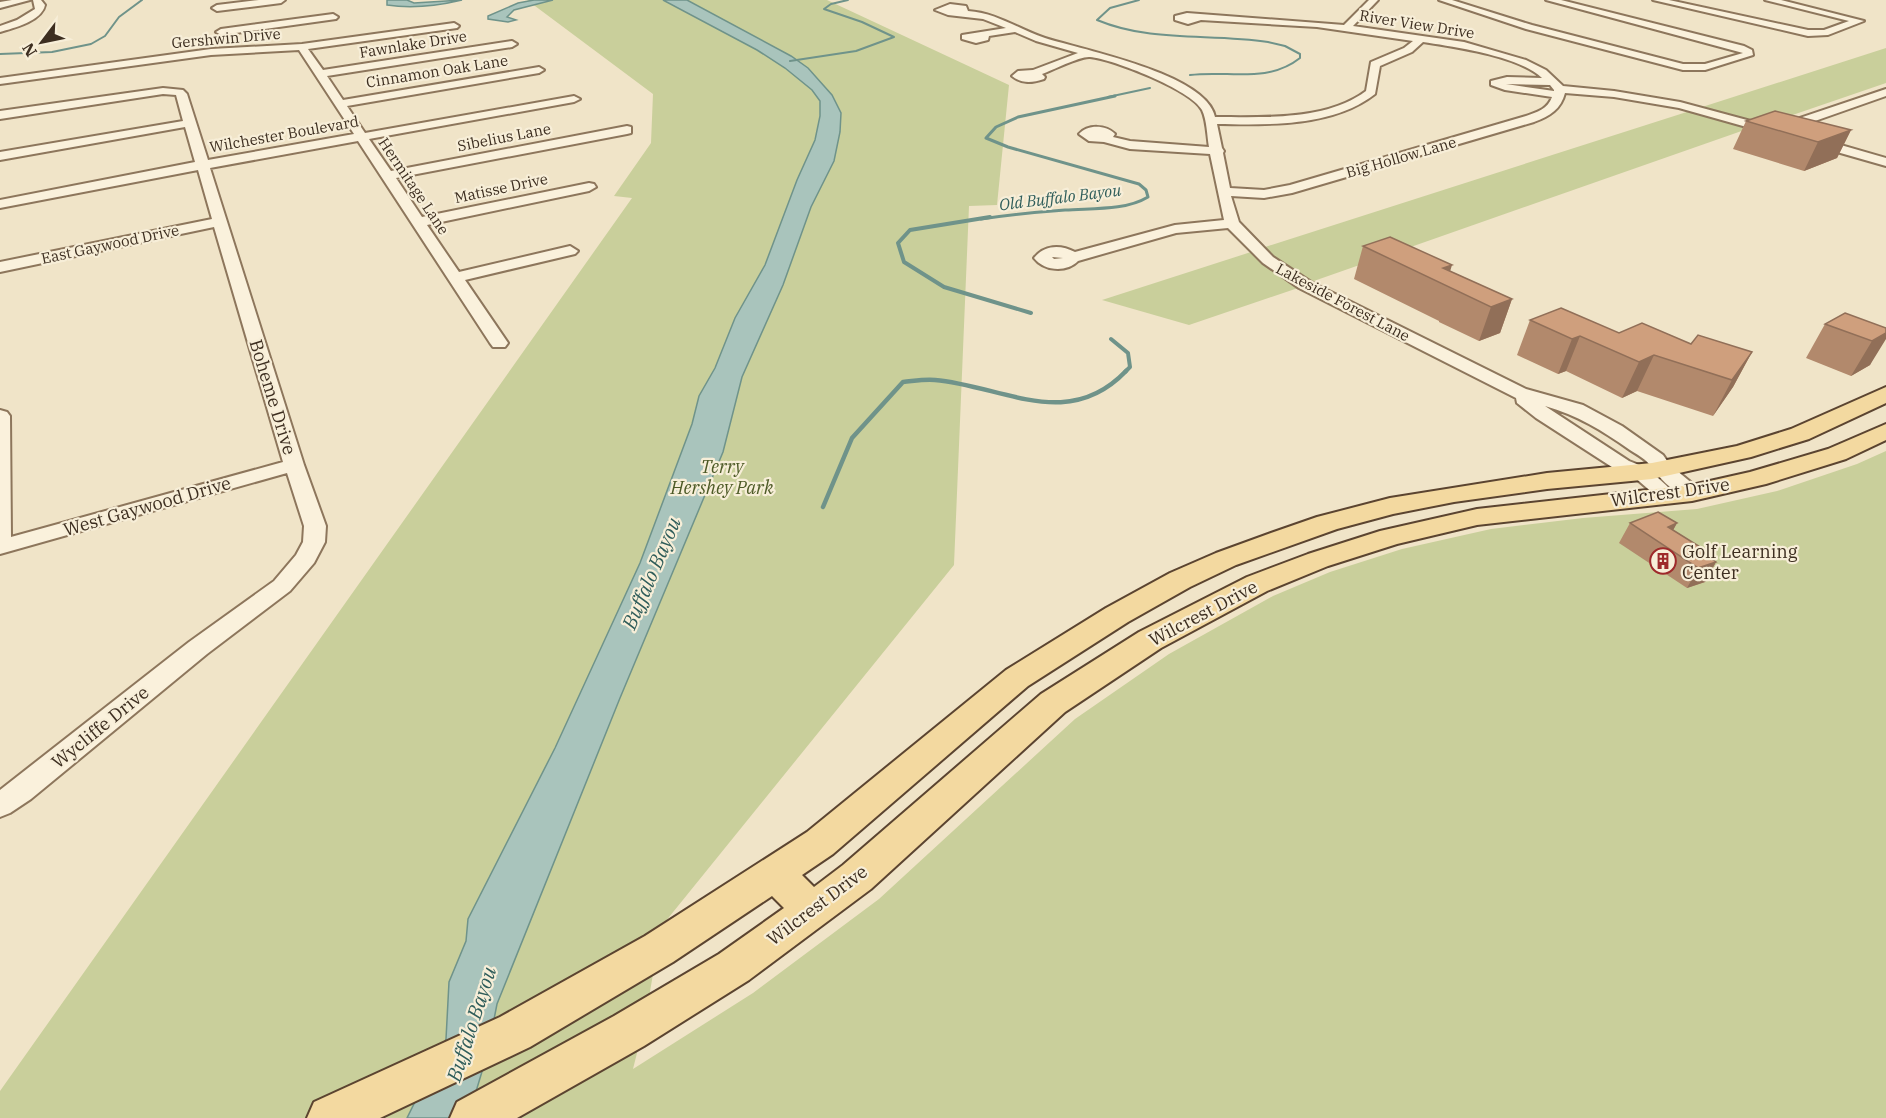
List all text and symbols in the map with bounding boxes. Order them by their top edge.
street label: River View Drive [1358,6,1476,42]
north arrow [12,12,72,72]
street label: Gershwin Drive [171,24,281,52]
street label: Fawnlake Drive [358,26,468,62]
text: N [17,39,41,61]
street label: Cinnamon Oak Lane [365,50,509,92]
street label: Wilchester Boulevard [208,111,360,157]
street label: Sibelius Lane [456,119,552,155]
street label: Big Hollow Lane [1344,132,1458,182]
street label: Hermitage Lane [374,134,454,238]
street label: Matisse Drive [453,169,549,207]
water label: Old Buffalo Bayou [998,180,1122,214]
street label: East Gaywood Drive [39,220,181,268]
street label: Lakeside Forest Lane [1273,259,1413,345]
street label: Boheme Drive [245,336,301,458]
park label: Terry Hershey Park [670,455,774,499]
street label: West Gaywood Drive [61,471,233,541]
street label: Wilcrest Drive [1609,472,1731,512]
water label: Buffalo Bayou [615,512,687,634]
place label: Golf Learning Center [1682,540,1798,584]
building icon: Golf Learning Center [1648,546,1678,576]
street label: Wilcrest Drive [1145,575,1261,651]
street label: Wycliffe Drive [47,681,153,773]
street label: Wilcrest Drive [762,860,872,950]
water label: Buffalo Bayou [439,962,502,1086]

